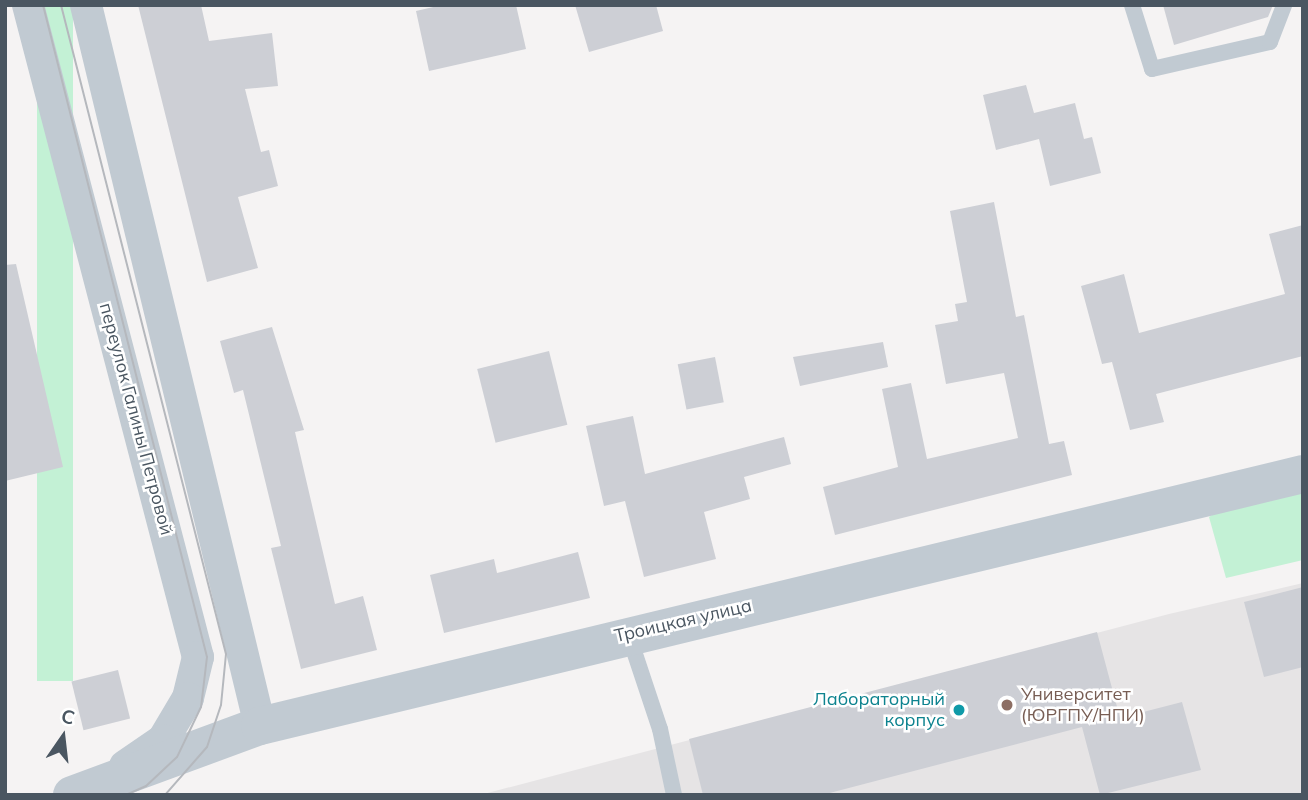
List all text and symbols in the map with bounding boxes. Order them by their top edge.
street label: переулок Галины Петровой [95,301,177,537]
street label: Троицкая улица [612,595,754,647]
place label: Университет (ЮРГПУ/НПИ) [1021,684,1145,726]
place label: Лабораторный корпус [813,689,945,732]
marker: Университет (ЮРГПУ/НПИ) [999,697,1015,713]
north arrow [28,702,98,772]
marker: Лабораторный корпус [951,702,967,718]
text: С [59,703,77,730]

